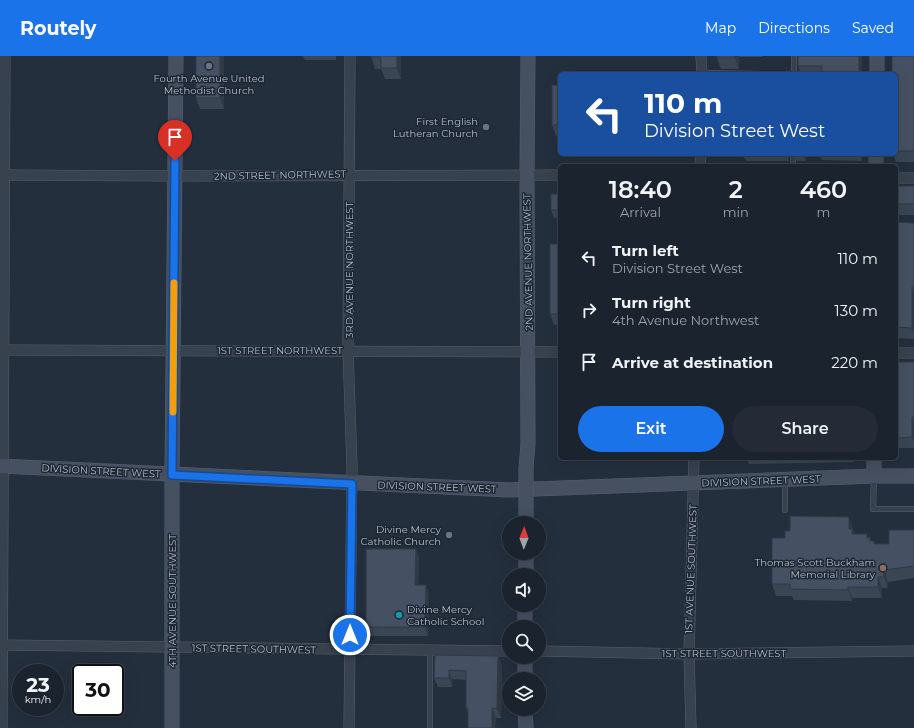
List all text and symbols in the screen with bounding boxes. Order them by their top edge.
text: Routely [20,17,96,40]
text: Map [705,19,736,37]
text: Directions [758,19,830,37]
text: Saved [852,19,894,37]
marker: Fourth Avenue United Methodist Church [204,61,214,71]
place label: Fourth Avenue United Methodist Church [153,72,265,97]
text: 110 m [644,86,722,120]
icon: left [578,88,630,140]
place label: First English Lutheran Church [393,115,478,140]
pin [158,120,192,161]
text: Division Street West [644,120,825,142]
marker: First English Lutheran Church [481,122,491,132]
icon: arrive [164,126,186,148]
street label: 2ND STREET NORTHWEST [214,167,346,183]
text: 18:40 [609,175,672,204]
text: 2 [729,175,743,204]
text: 460 [800,175,847,204]
street label: 2ND AVENUE NORTHWEST [520,193,536,331]
street label: 3RD AVENUE NORTHWEST [343,202,356,338]
text: Arrival [620,204,661,220]
text: min [723,204,749,220]
text: m [817,204,830,220]
text: Turn left [612,241,679,260]
icon: left [578,247,600,269]
text: 110 m [837,249,878,268]
text: Division Street West [612,260,743,276]
text: Turn right [612,293,691,312]
icon: right [578,299,600,321]
text: 130 m [834,301,878,320]
text: 4th Avenue Northwest [612,312,759,328]
street label: 1ST STREET NORTHWEST [217,344,343,357]
icon: arrive [578,351,600,373]
text: Arrive at destination [612,353,773,372]
text: 220 m [831,353,878,372]
button: Exit [578,406,724,452]
button: Share [732,406,878,452]
street label: DIVISION STREET WEST [41,461,161,481]
street label: DIVISION STREET WEST [701,472,821,490]
street label: DIVISION STREET WEST [377,478,497,496]
street label: 1ST AVENUE SOUTHWEST [682,504,700,634]
north arrow [502,516,546,560]
map controls [502,516,546,716]
place label: Divine Mercy Catholic Church [361,523,442,548]
marker: Divine Mercy Catholic Church [444,530,454,540]
street label: 4TH AVENUE SOUTHWEST [166,534,179,668]
place label: Thomas Scott Buckham Memorial Library [755,556,876,581]
marker: Thomas Scott Buckham Memorial Library [878,563,888,573]
button: sound [502,568,546,612]
place label: Divine Mercy Catholic School [407,603,484,628]
marker: Divine Mercy Catholic School [394,610,404,620]
position arrow [329,614,371,656]
button: search [502,620,546,664]
street label: 1ST STREET SOUTHWEST [192,641,316,657]
street label: 1ST STREET SOUTHWEST [662,647,786,660]
speed limit sign: 30 [72,664,124,716]
button: layers [502,672,546,716]
text: 23 [26,673,50,697]
text: km/h [25,693,51,706]

